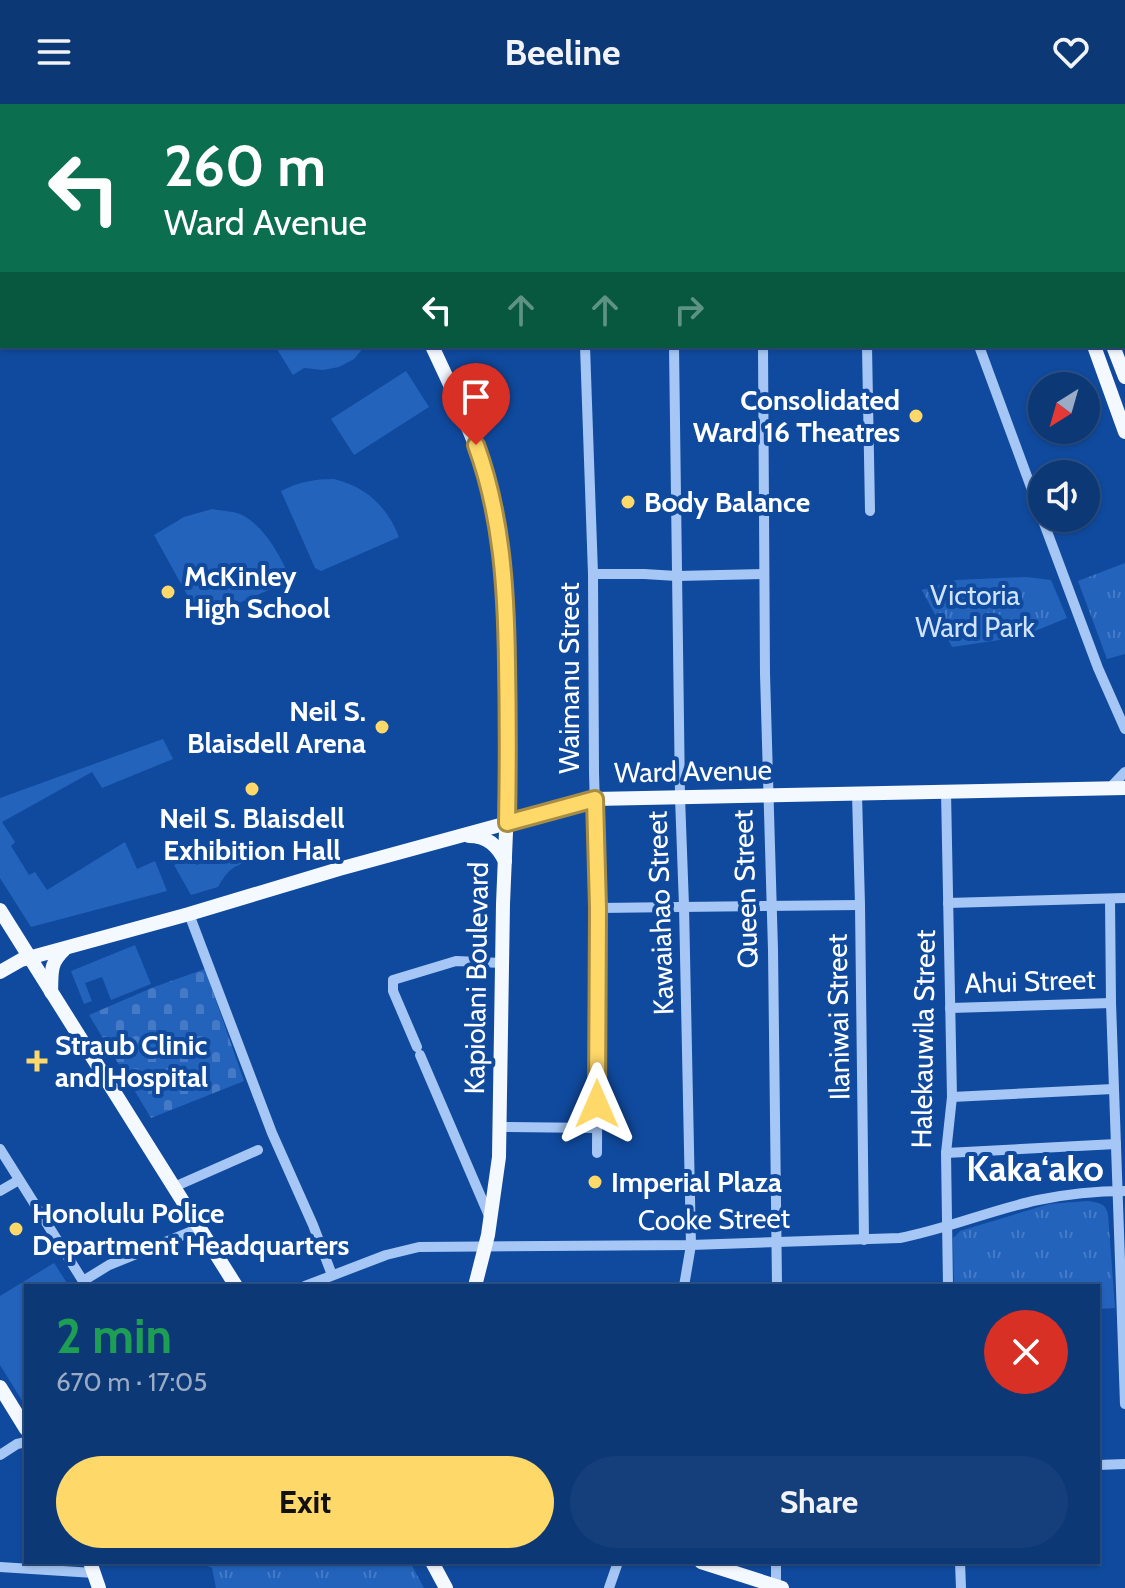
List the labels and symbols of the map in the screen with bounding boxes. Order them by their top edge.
pin [442,363,510,445]
north arrow [1028,372,1100,444]
place label: Consolidated Ward 16 Theatres [693,383,900,449]
marker: Consolidated Ward 16 Theatres [907,407,925,425]
place label: Body Balance [644,485,810,519]
marker: Body Balance [619,493,637,511]
place label: McKinley High School [184,559,330,625]
park label: Victoria Ward Park [915,578,1035,644]
street label: Waimanu Street [552,582,586,774]
marker: McKinley High School [159,583,177,601]
place label: Neil S. Blaisdell Arena [187,694,366,760]
marker: Neil S. Blaisdell Arena [373,718,391,736]
street label: Ward Avenue [614,753,772,789]
marker: Neil S. Blaisdell Exhibition Hall [243,780,261,798]
place label: Neil S. Blaisdell Exhibition Hall [159,801,345,867]
street label: Queen Street [725,809,765,969]
street label: Kawaiahao Street [639,810,681,1016]
street label: Kapiolani Boulevard [457,861,495,1095]
street label: Halekauwila Street [904,929,942,1149]
street label: Ilaniwai Street [820,934,856,1100]
street label: Ahui Street [964,962,1096,1000]
place label: Straub Clinic and Hospital [55,1028,208,1094]
marker: Straub Clinic and Hospital [26,1050,48,1072]
position arrow [555,1062,639,1146]
district label: Kaka‘ako [966,1146,1104,1190]
place label: Imperial Plaza [611,1165,782,1199]
marker: Imperial Plaza [586,1173,604,1191]
place label: Honolulu Police Department Headquarters [32,1196,350,1262]
street label: Cooke Street [638,1201,790,1237]
marker: Honolulu Police Department Headquarters [7,1220,25,1238]

